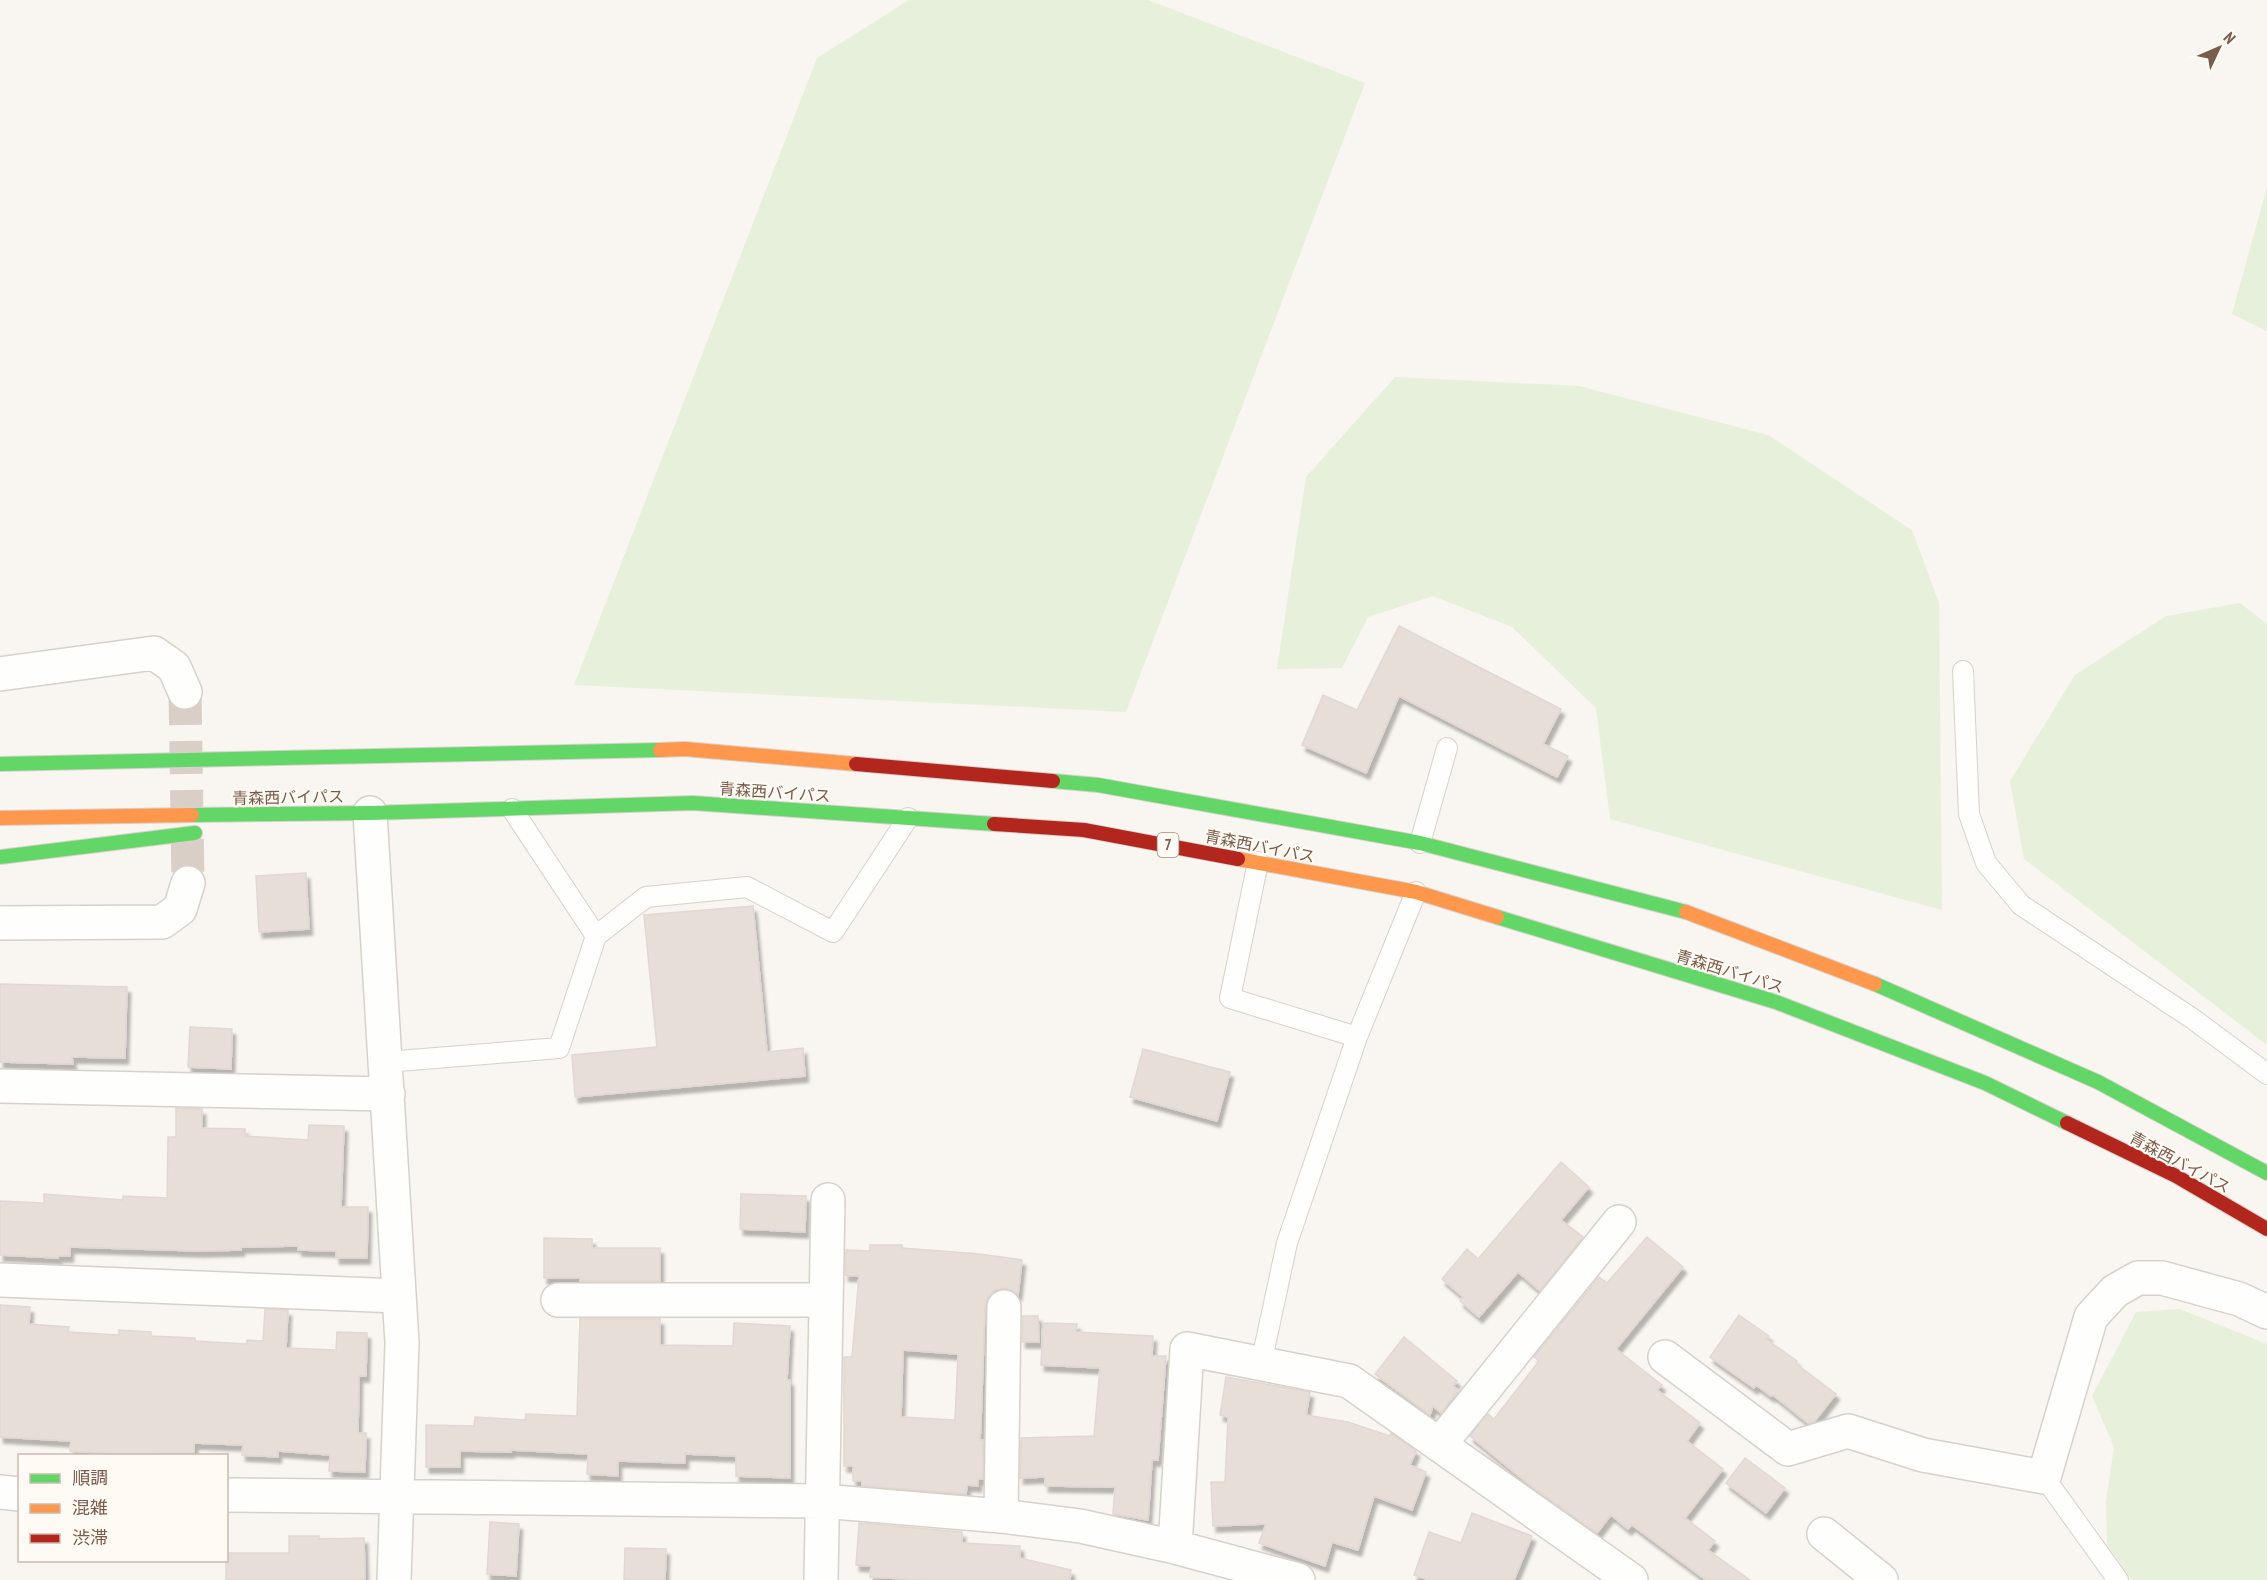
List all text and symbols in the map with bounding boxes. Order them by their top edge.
north arrow [2189,18,2249,78]
text: N [2220,28,2240,48]
street label: 青森西バイパス [719,778,831,806]
street label: 青森西バイパス [232,786,344,808]
street label: 青森西バイパス [1203,826,1317,866]
road number: 7 [1158,833,1178,857]
street label: 青森西バイパス [1674,945,1786,997]
street label: 青森西バイパス [2126,1127,2234,1197]
legend [18,1454,228,1562]
text: 順調 [72,1466,108,1489]
text: 混雑 [72,1496,108,1519]
text: 渋滞 [72,1526,108,1549]

